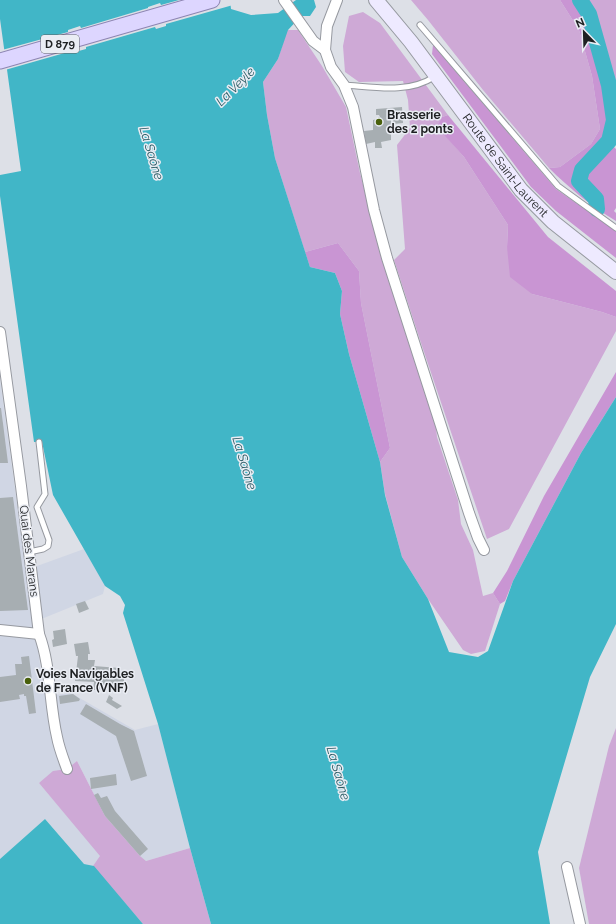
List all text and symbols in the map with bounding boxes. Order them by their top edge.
north arrow [564,12,604,52]
text: N [574,16,587,31]
road number: D 879 [41,35,79,53]
water label: La Veyle [213,64,258,109]
place label: Brasserie des 2 ponts [387,108,453,136]
street label: Route de Saint-Laurent [460,111,551,220]
marker: Brasserie des 2 ponts [374,117,384,127]
water label: La Saône [136,125,167,182]
water label: La Saône [229,435,260,492]
street label: Quai des Marans [16,504,42,598]
place label: Voies Navigables de France (VNF) [36,667,134,695]
marker: Voies Navigables de France (VNF) [23,676,33,686]
water label: La Saône [324,745,353,802]

